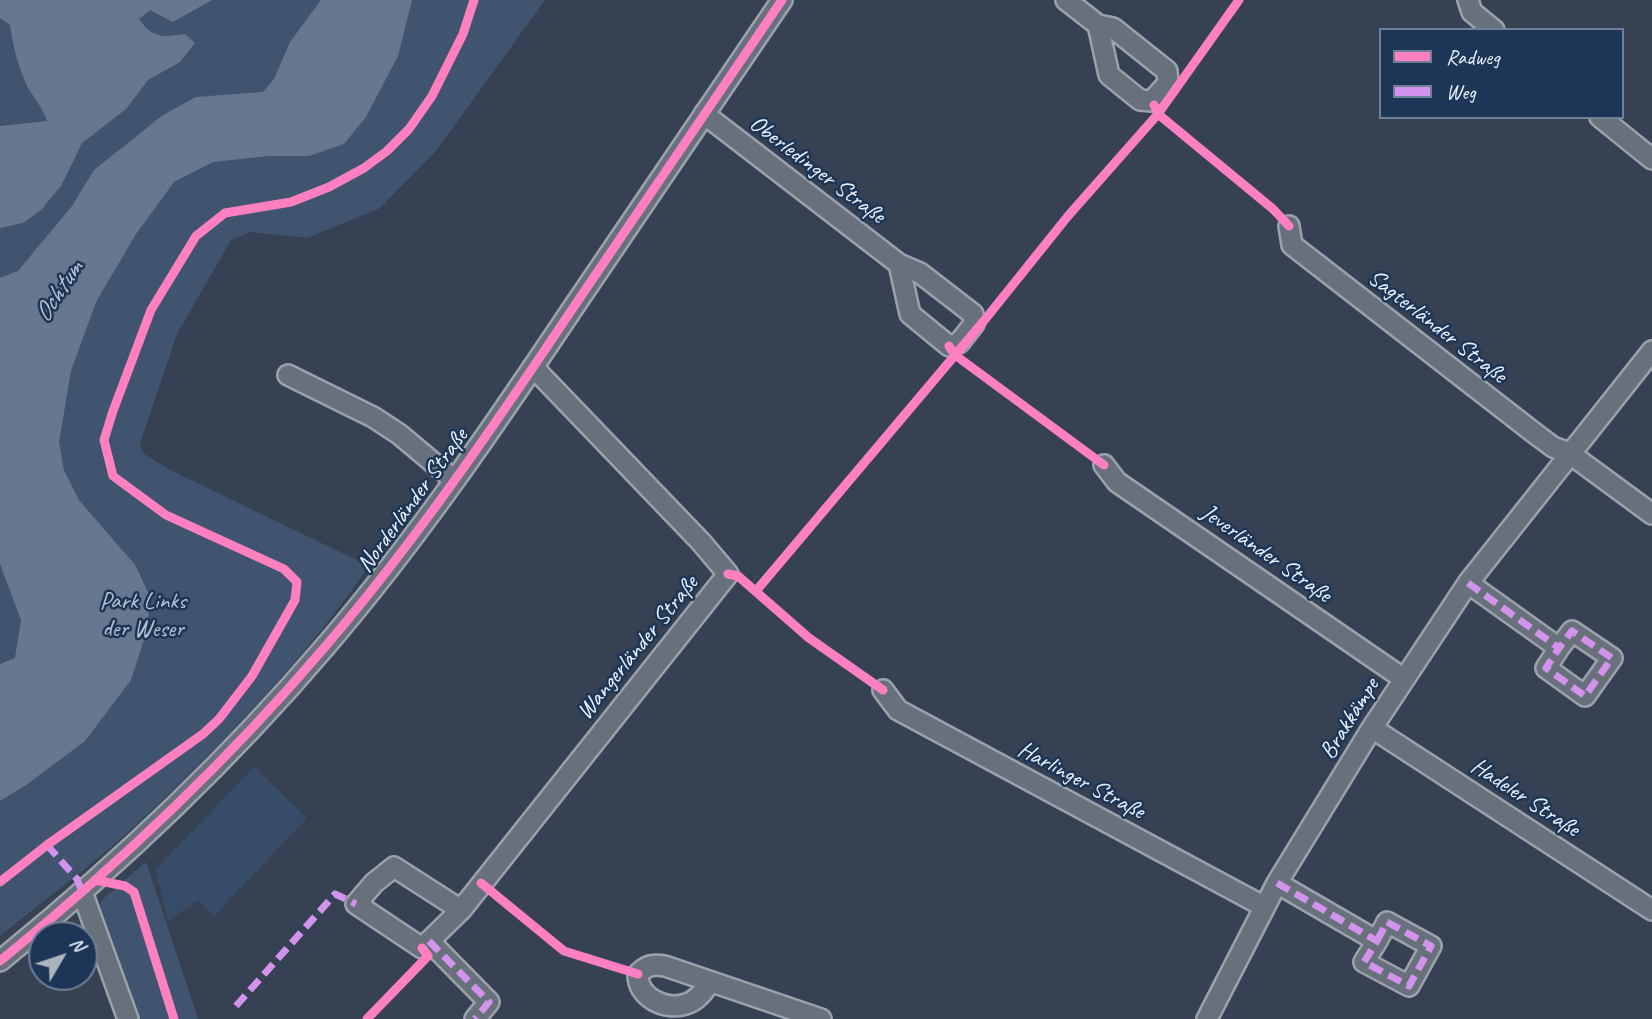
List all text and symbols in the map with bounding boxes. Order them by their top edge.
legend [1379,28,1624,119]
text: Radweg [1446,44,1500,70]
text: Weg [1446,79,1476,105]
street label: Oberledinger Straße [743,110,891,230]
water label: Ochtum [28,256,90,328]
street label: Sagterländer Straße [1362,264,1512,390]
street label: Norderländer Straße [351,423,475,579]
street label: Jeverländer Straße [1195,498,1337,610]
street label: Wangerländer Straße [571,570,705,726]
park label: Park Links der Weser [100,588,186,644]
street label: Brakkämpe [1314,673,1386,765]
street label: Harlinger Straße [1013,736,1149,826]
street label: Hadeler Straße [1465,752,1585,844]
north arrow [28,921,98,991]
text: N [65,932,91,956]

